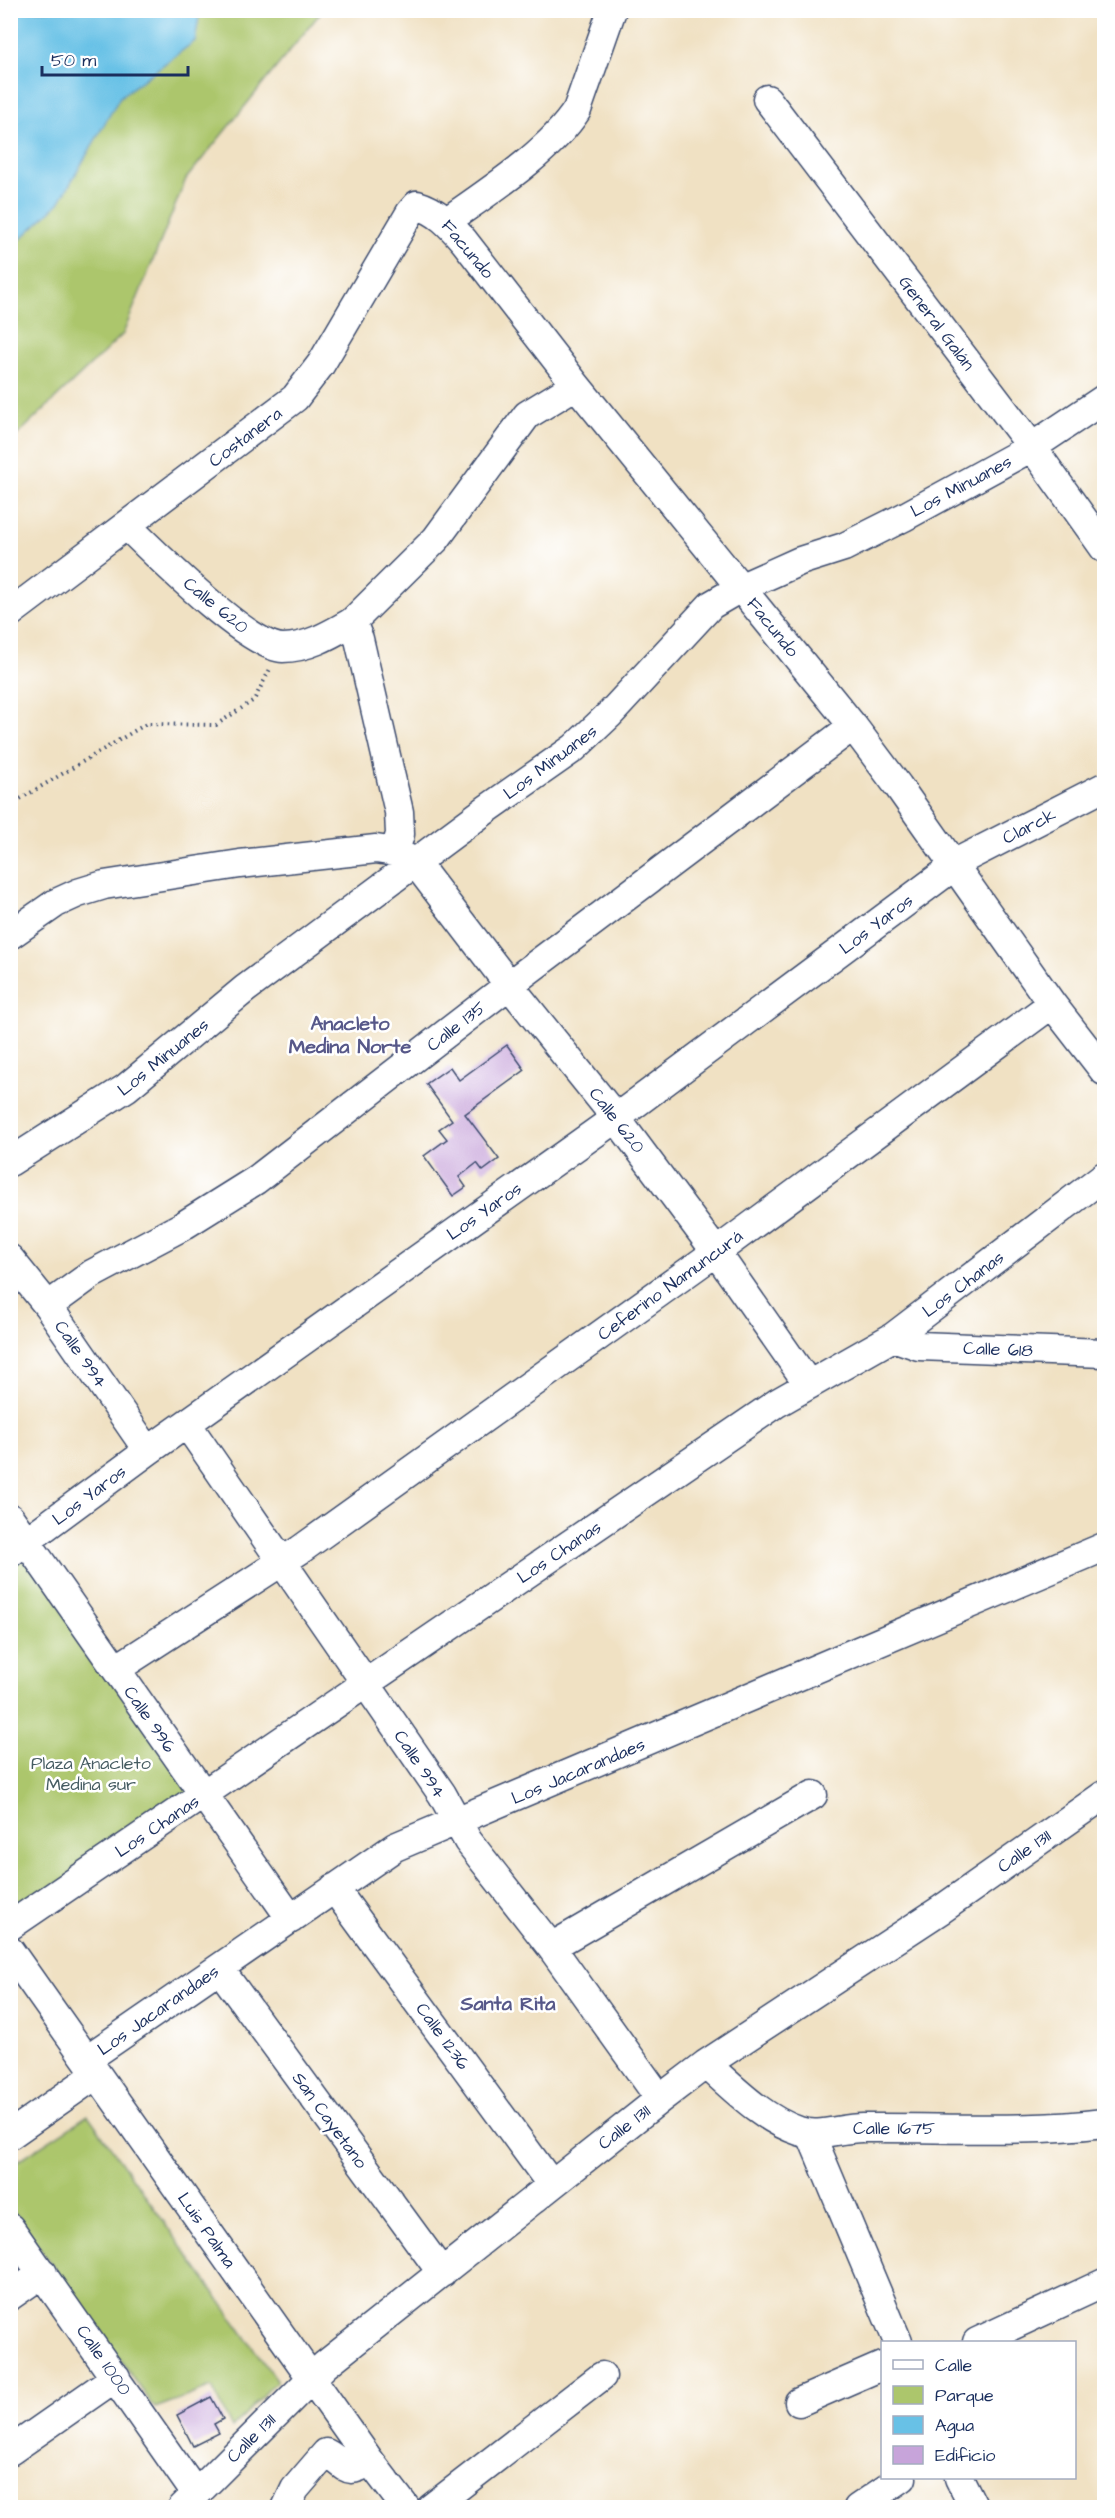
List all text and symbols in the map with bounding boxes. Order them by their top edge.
scale bar [42,39,188,77]
text: 50 m [51,48,96,73]
street label: Facundo [435,214,500,284]
street label: General Galán [893,271,980,376]
street label: Costanera [203,401,287,473]
street label: Los Minuanes [906,449,1016,524]
street label: Calle 620 [178,571,254,639]
street label: Facundo [741,592,805,663]
street label: Los Minuanes [498,719,602,806]
street label: Clarck [998,802,1060,851]
street label: Los Yaros [834,888,918,960]
street label: Calle 135 [422,995,491,1057]
district label: Anacleto Medina Norte [289,1010,411,1061]
street label: Los Minuanes [112,1013,215,1102]
street label: Calle 620 [583,1082,650,1159]
street label: Los Yaros [442,1176,527,1247]
street label: Ceferino Namuncurá [593,1224,748,1347]
street label: Los Chanas [917,1245,1009,1324]
street label: Calle 994 [48,1315,113,1393]
street label: Calle 618 [963,1336,1034,1363]
street label: Los Yaros [47,1459,131,1531]
street label: Los Chanas [512,1515,606,1590]
street label: Calle 996 [117,1681,182,1758]
street label: Calle 994 [388,1725,452,1803]
street label: Los Jacarandaes [507,1732,649,1811]
park label: Plaza Anacleto Medina sur [31,1751,151,1797]
street label: Los Chanas [110,1789,204,1864]
street label: Calle 1311 [992,1824,1056,1879]
street label: Los Jacarandaes [92,1959,224,2062]
district label: Santa Rita [460,1990,556,2018]
street label: Calle 1236 [410,1998,476,2075]
street label: San Cayetano [285,2067,373,2174]
street label: Calle 1311 [593,2099,656,2156]
street label: Calle 1675 [853,2116,935,2141]
street label: Luis Palma [171,2187,242,2273]
street label: Calle 1000 [70,2320,137,2401]
legend [881,2341,1076,2479]
text: Calle [935,2353,973,2378]
text: Parque [935,2383,994,2408]
street label: Calle 1311 [221,2408,282,2469]
text: Agua [935,2413,974,2439]
text: Edificio [935,2443,995,2468]

